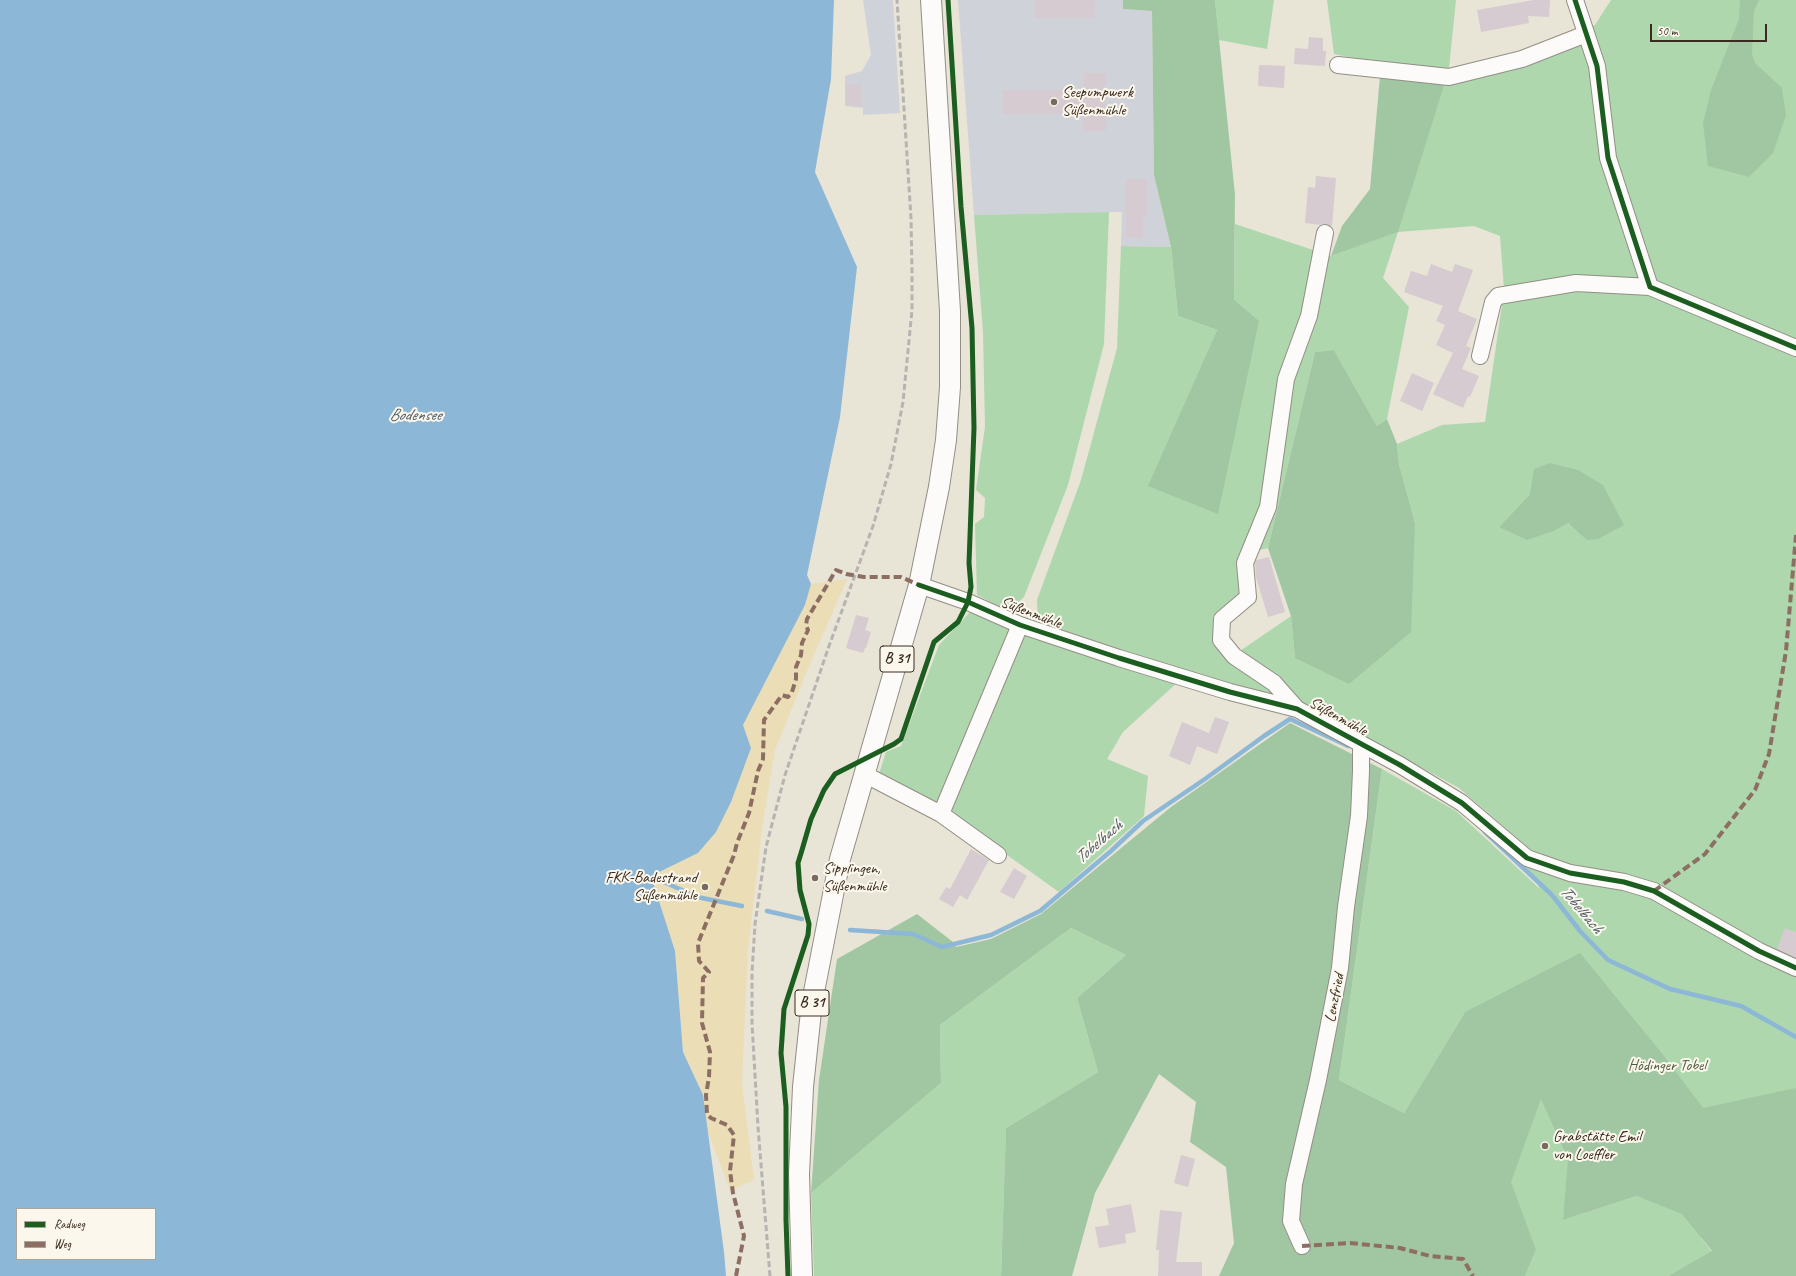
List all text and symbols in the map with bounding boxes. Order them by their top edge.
scale bar [1652,16,1769,42]
text: 50 m [1657,23,1677,39]
place label: Seepumpwerk Süßenmühle [1062,83,1133,121]
marker: Seepumpwerk Süßenmühle [1049,97,1059,107]
water label: Bodensee [389,406,441,426]
street label: Süßenmühle [998,593,1064,633]
road number: B 31 [880,646,914,672]
street label: Süßenmühle [1306,693,1370,741]
water label: Tobelbach [1071,816,1127,868]
place label: Sipplingen, Süßenmühle [823,859,887,897]
place label: FKK-Badestrand Süßenmühle [605,868,697,906]
marker: Sipplingen, Süßenmühle [810,873,820,883]
marker: FKK-Badestrand Süßenmühle [700,882,710,892]
water label: Tobelbach [1555,882,1607,938]
street label: Lenzfried [1321,972,1349,1024]
road number: B 31 [795,990,829,1016]
park label: Hödinger Tobel [1628,1056,1706,1076]
place label: Grabstätte Emil von Loeffler [1553,1127,1641,1165]
marker: Grabstätte Emil von Loeffler [1540,1141,1550,1151]
legend [16,1208,156,1260]
text: Radweg [54,1216,85,1232]
text: Weg [54,1236,71,1252]

